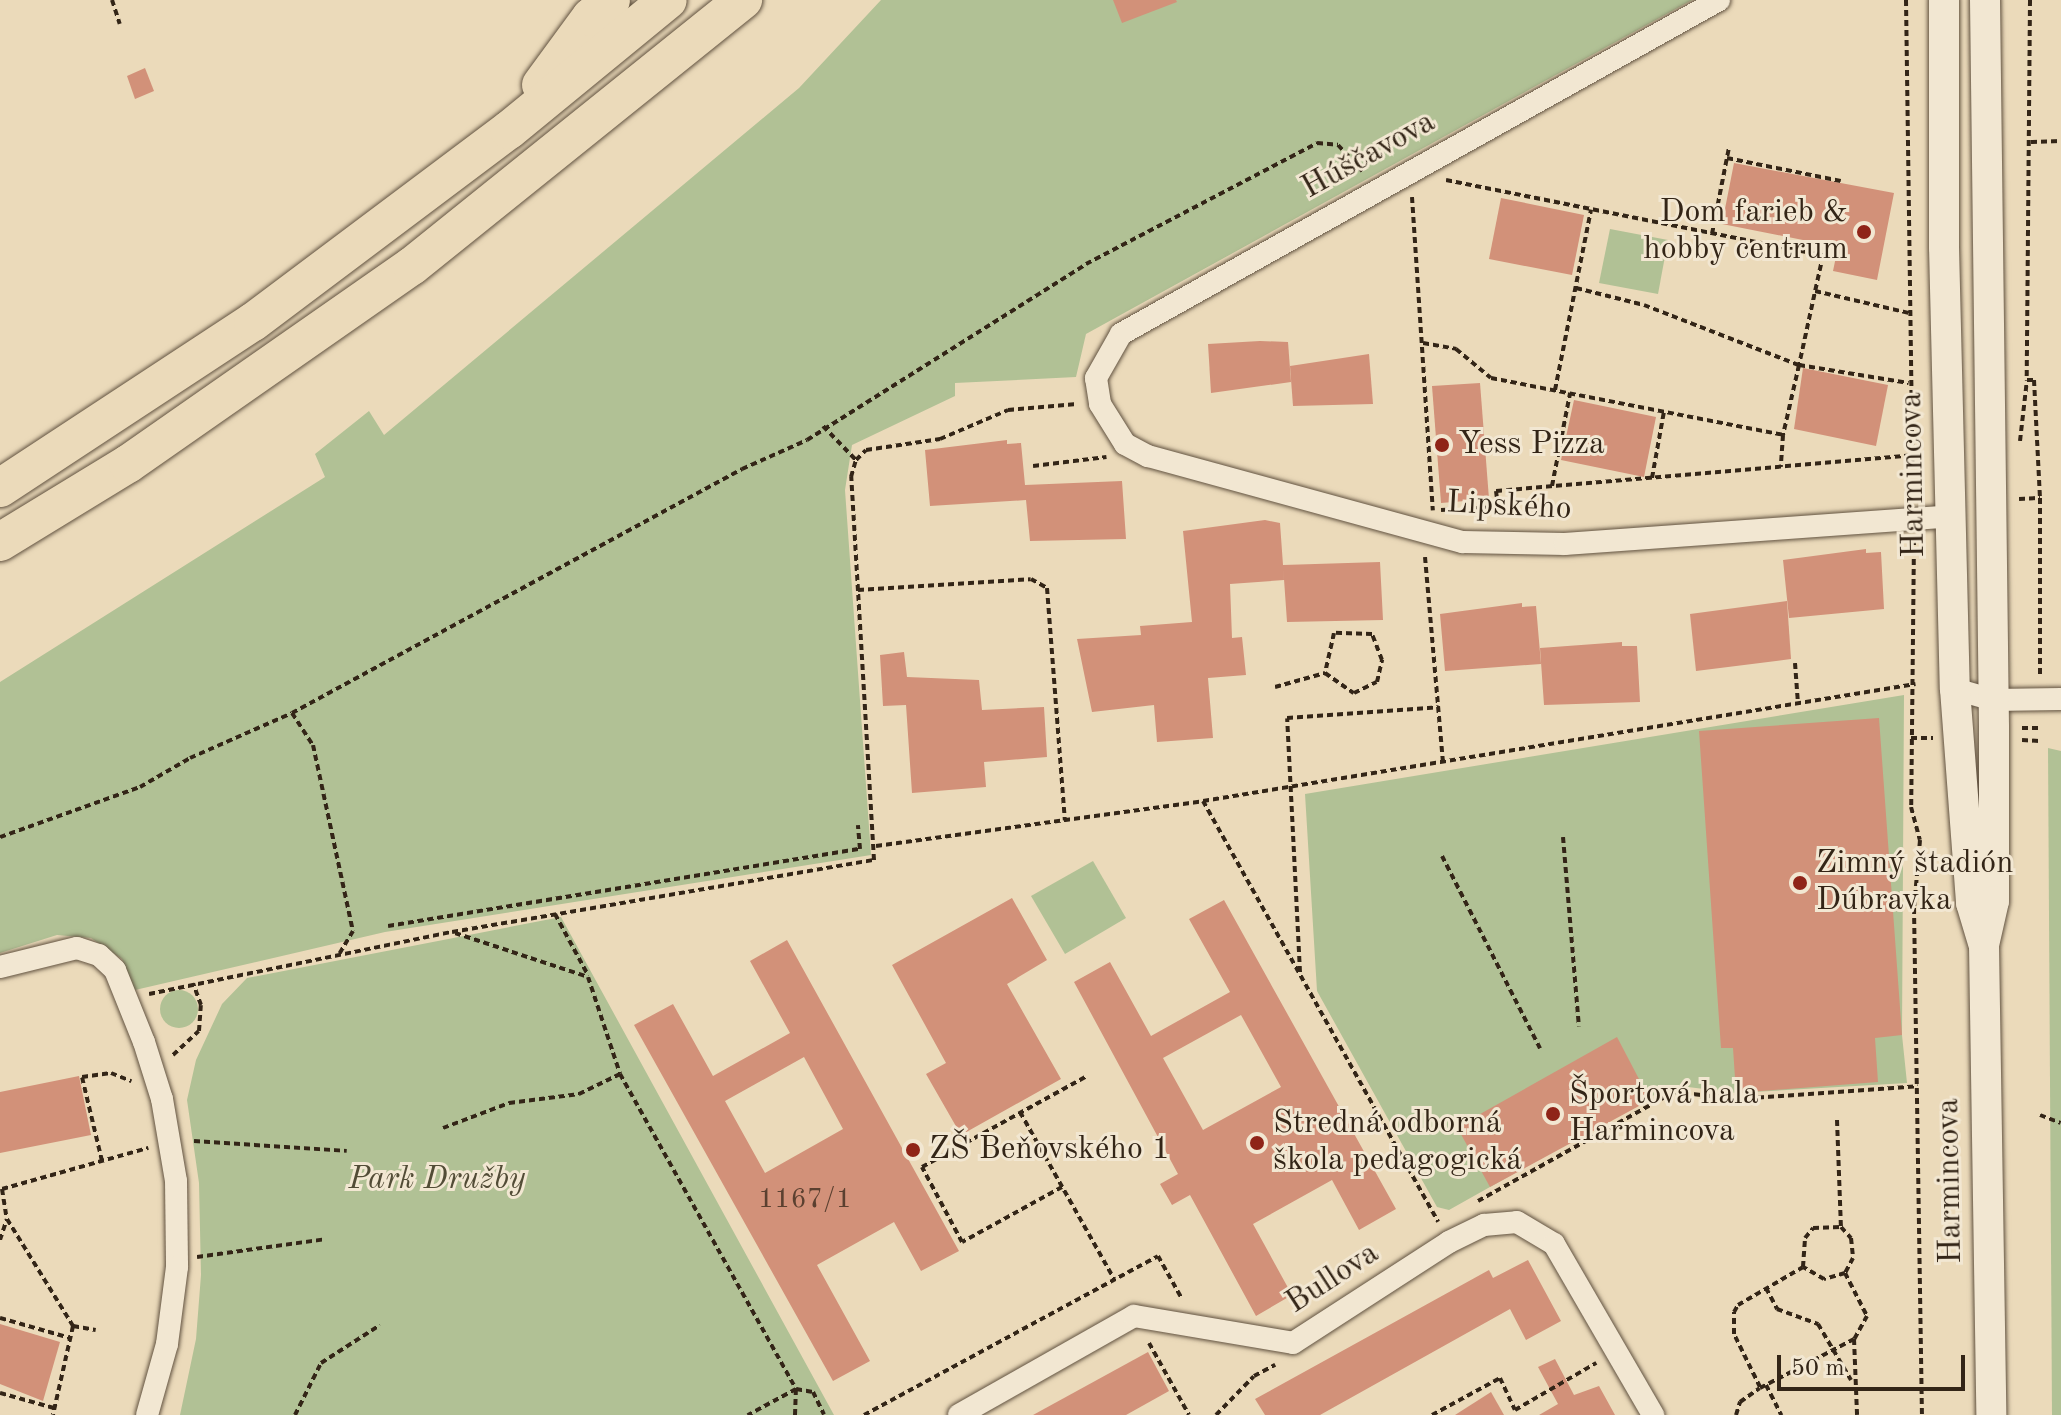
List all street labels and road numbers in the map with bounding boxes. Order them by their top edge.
street label: Húščavova [1296,104,1442,208]
street label: Harmincova [1893,392,1935,558]
street label: Lipského [1445,485,1573,529]
street label: Harmincova [1930,1098,1972,1264]
street label: Bullova [1279,1235,1387,1323]

